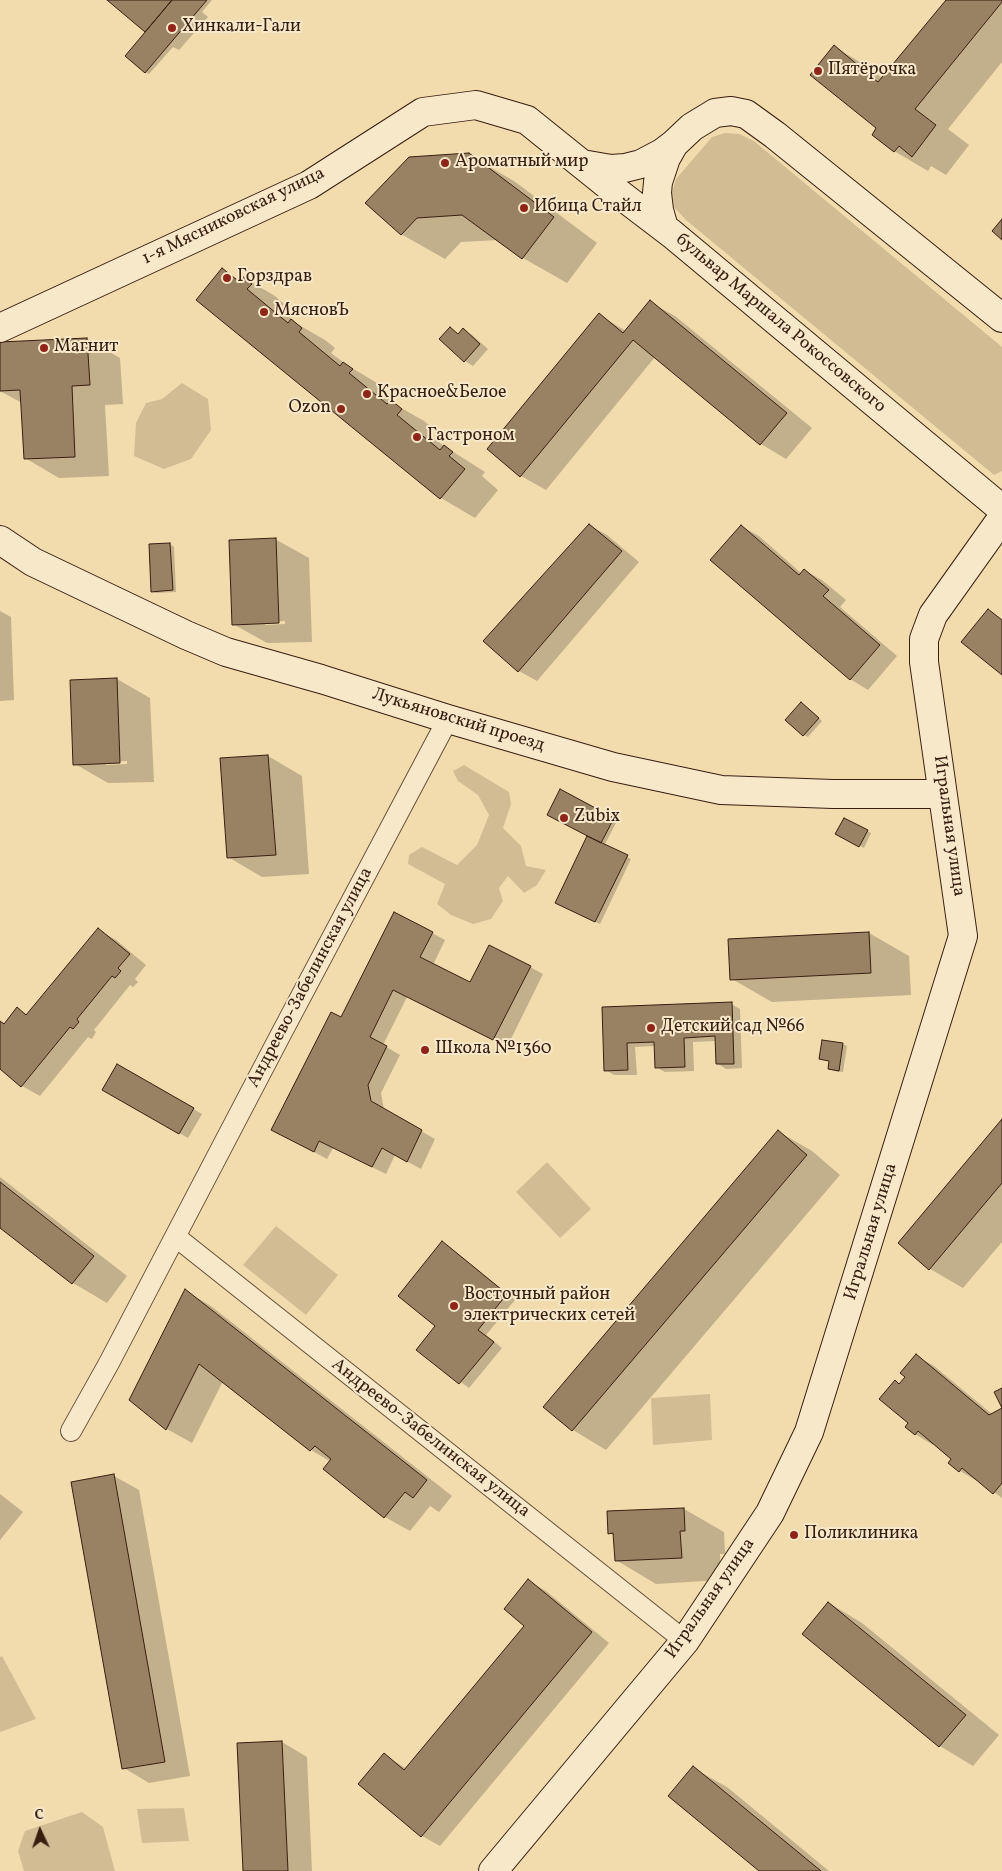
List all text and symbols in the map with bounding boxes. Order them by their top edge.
place label: Хинкали-Гали [182,17,301,39]
marker: Хинкали-Гали [166,22,178,34]
place label: Пятёрочка [828,60,916,82]
marker: Пятёрочка [812,65,824,77]
place label: Ароматный мир [455,152,589,174]
marker: Ароматный мир [439,157,451,169]
street label: 1-я Мясниковская улица [139,163,329,271]
place label: Ибица Стайл [534,197,642,219]
marker: Ибица Стайл [518,202,530,214]
street label: бульвар Маршала Рокоссовского [670,230,890,418]
place label: Горздрав [237,267,312,289]
marker: Горздрав [221,272,233,284]
place label: МясновЪ [274,301,349,323]
marker: МясновЪ [258,306,270,318]
place label: Магнит [54,337,118,359]
marker: Магнит [38,342,50,354]
place label: Красное&Белое [377,383,507,405]
marker: Красное&Белое [361,388,373,400]
place label: Ozon [289,398,331,420]
marker: Ozon [335,403,347,415]
place label: Гастроном [427,426,515,448]
marker: Гастроном [411,431,423,443]
street label: Лукьяновский проезд [369,684,547,758]
street label: Игральная улица [927,754,969,898]
place label: Zubix [574,807,620,829]
marker: Zubix [558,812,570,824]
street label: Андреево-Забелинская улица [244,864,378,1092]
place label: Детский сад №66 [661,1017,805,1039]
marker: Детский сад №66 [645,1022,657,1034]
place label: Школа №1360 [435,1039,552,1061]
marker: Школа №1360 [419,1044,431,1056]
street label: Игральная улица [841,1161,903,1303]
place label: Восточный район электрических сетей [464,1285,635,1328]
marker: Восточный район электрических сетей [448,1300,460,1312]
street label: Андреево-Забелинская улица [326,1355,534,1523]
place label: Поликлиника [804,1524,919,1546]
marker: Поликлиника [788,1529,800,1541]
street label: Игральная улица [661,1535,761,1663]
north arrow [15,1806,65,1856]
text: С [34,1806,44,1825]

